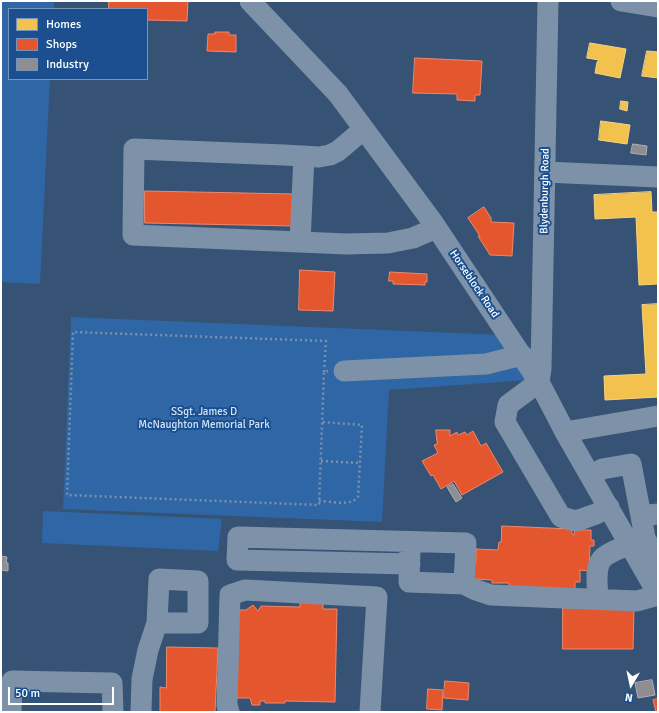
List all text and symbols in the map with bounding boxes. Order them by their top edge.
legend [8,8,148,80]
text: Homes [46,17,81,32]
text: Shops [46,37,77,52]
text: Industry [46,57,89,72]
street label: Blydenburgh Road [538,148,552,234]
street label: Horseblock Road [446,248,502,320]
park label: SSgt. James D McNaughton Memorial Park [138,405,270,431]
north arrow [611,665,651,705]
scale bar [10,679,116,705]
text: 50 m [15,686,40,701]
text: N [624,690,634,704]

